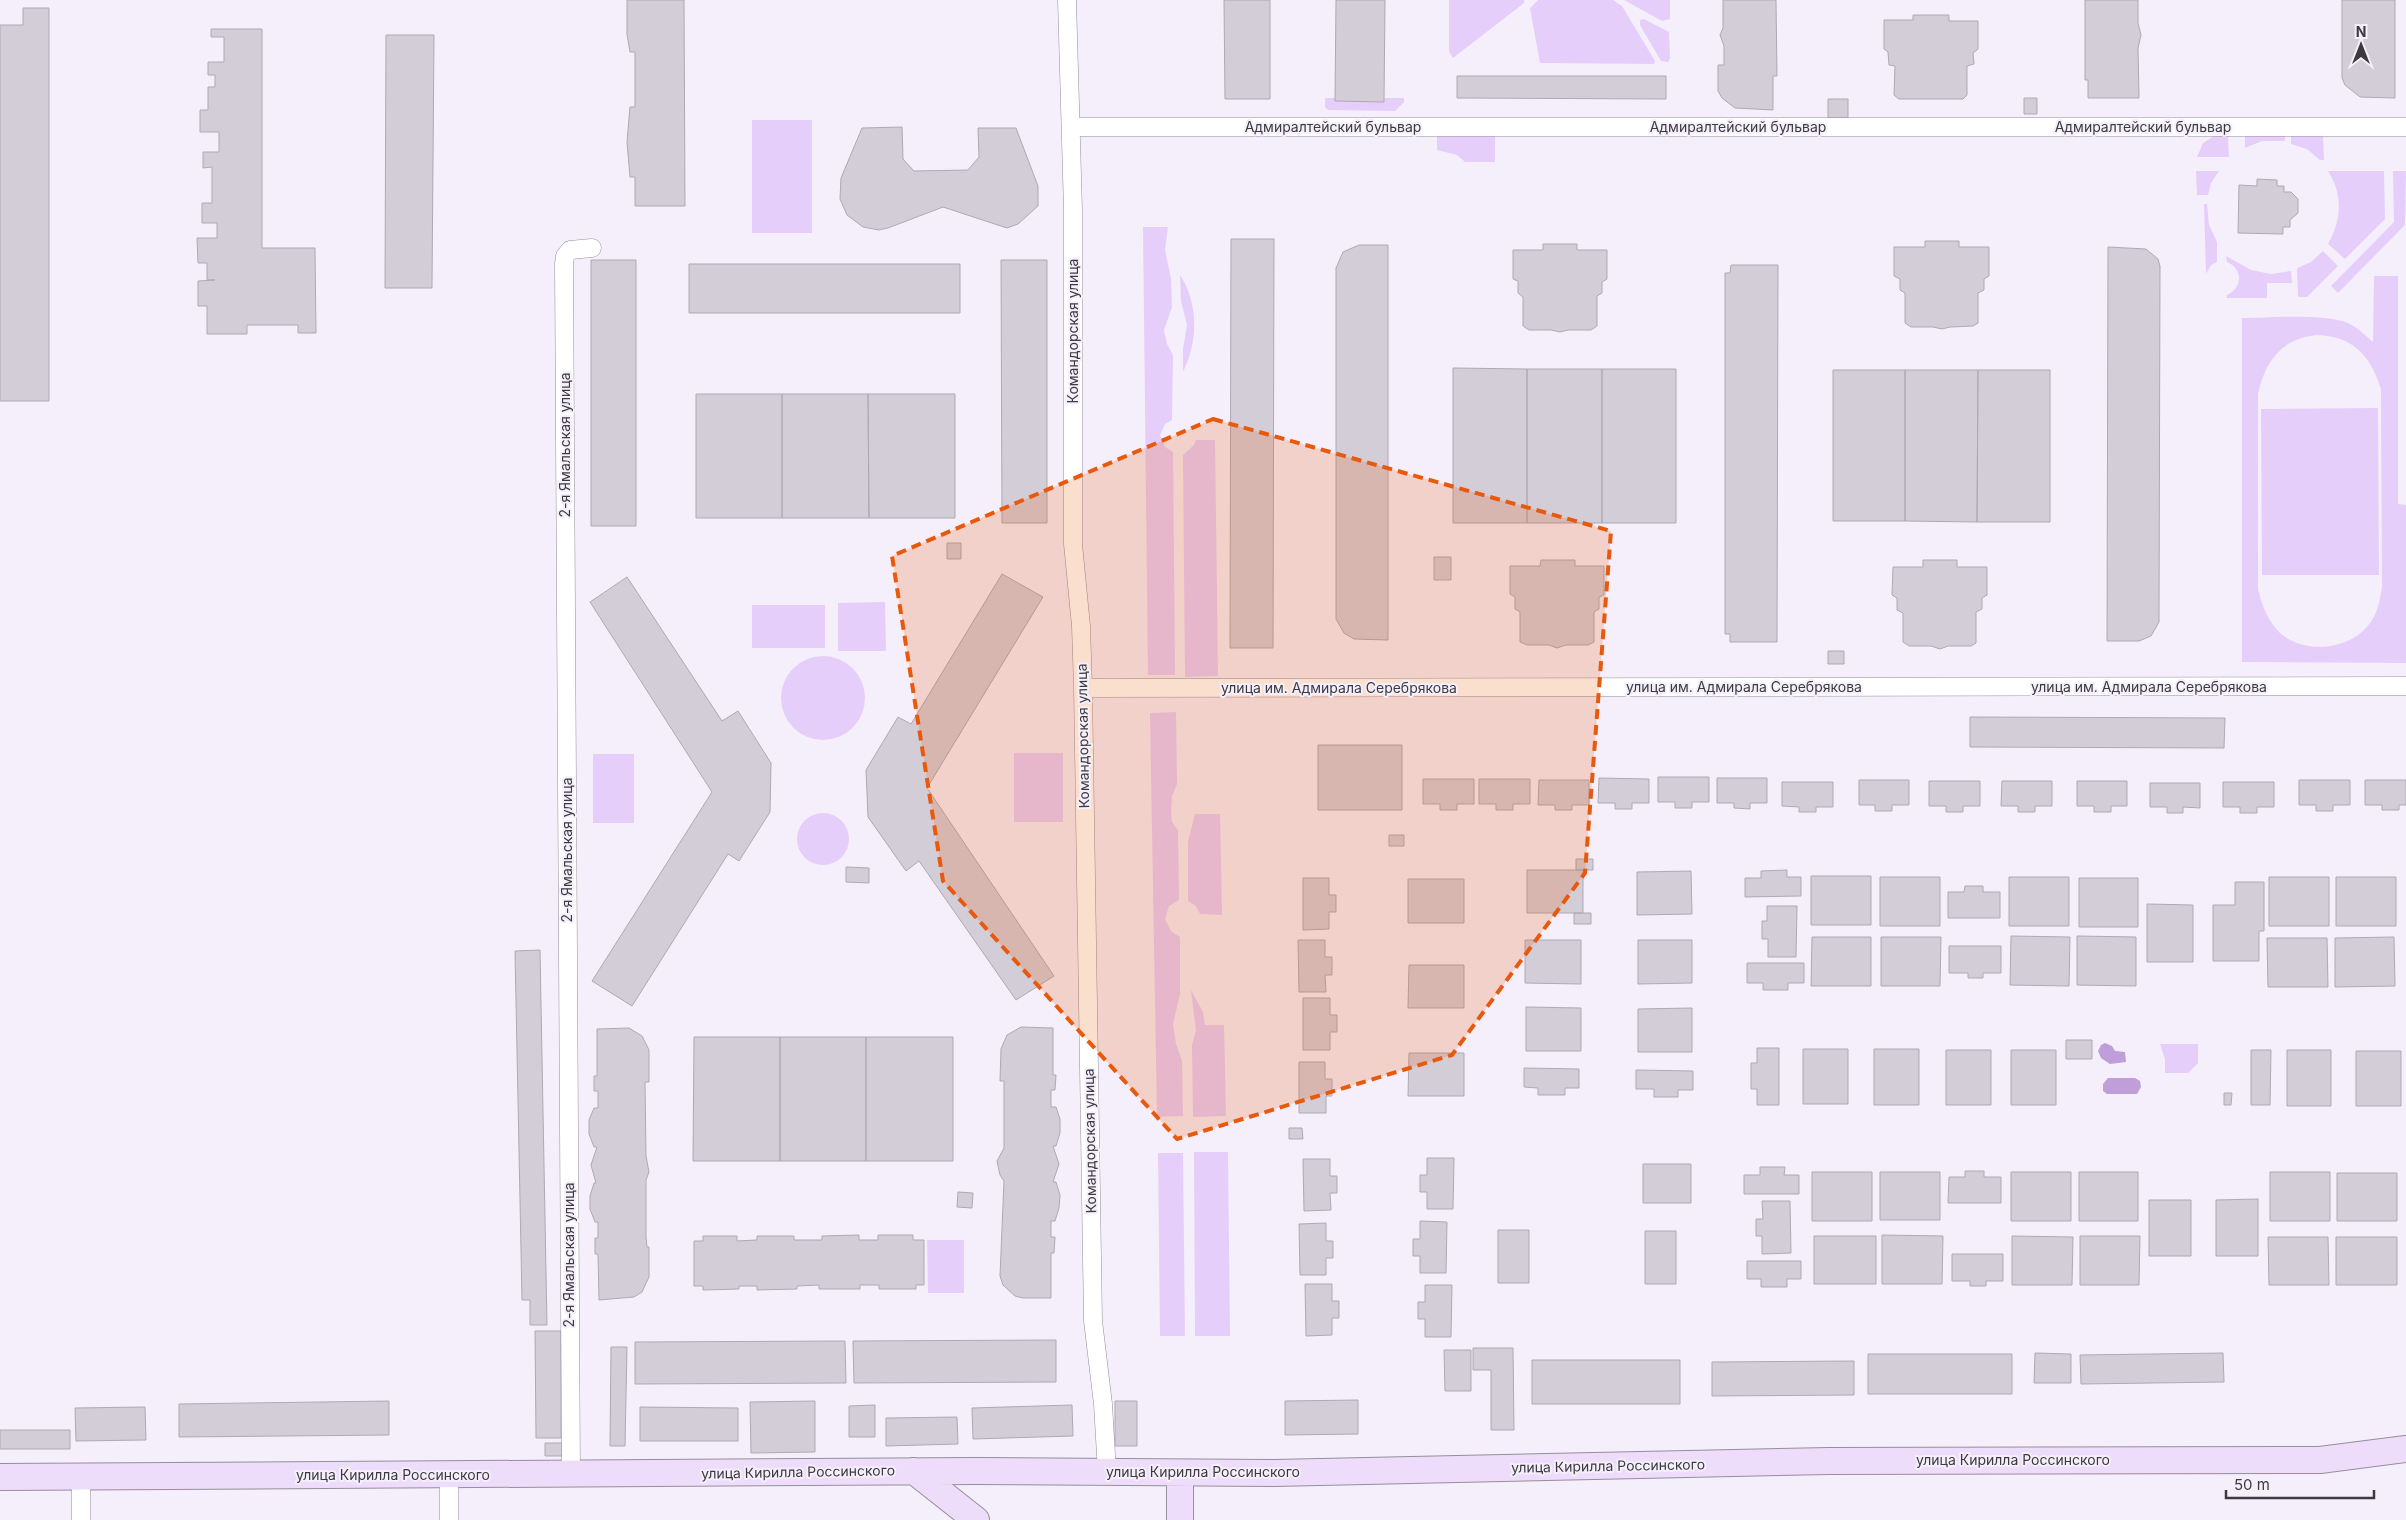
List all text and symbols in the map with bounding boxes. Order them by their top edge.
north arrow [2336,20,2386,70]
text: N [2356,23,2366,40]
street label: Адмиралтейский бульвар [1245,118,1421,135]
street label: Адмиралтейский бульвар [1650,118,1826,135]
street label: Адмиралтейский бульвар [2055,118,2231,135]
street label: Командорская улица [1064,259,1081,403]
street label: 2-я Ямальская улица [556,372,573,518]
street label: Командорская улица [1073,663,1092,809]
street label: улица им. Адмирала Серебрякова [1626,678,1862,695]
street label: улица им. Адмирала Серебрякова [2031,678,2267,695]
street label: улица им. Адмирала Серебрякова [1221,679,1457,696]
street label: 2-я Ямальская улица [558,777,575,923]
street label: Командорская улица [1080,1068,1099,1214]
street label: 2-я Ямальская улица [560,1182,577,1328]
street label: улица Кирилла Россинского [1916,1451,2110,1468]
street label: улица Кирилла Россинского [1511,1455,1705,1476]
street label: улица Кирилла Россинского [701,1461,895,1482]
street label: улица Кирилла Россинского [1106,1463,1300,1480]
street label: улица Кирилла Россинского [296,1466,490,1483]
scale bar [2226,1468,2374,1500]
text: 50 m [2234,1475,2270,1494]

